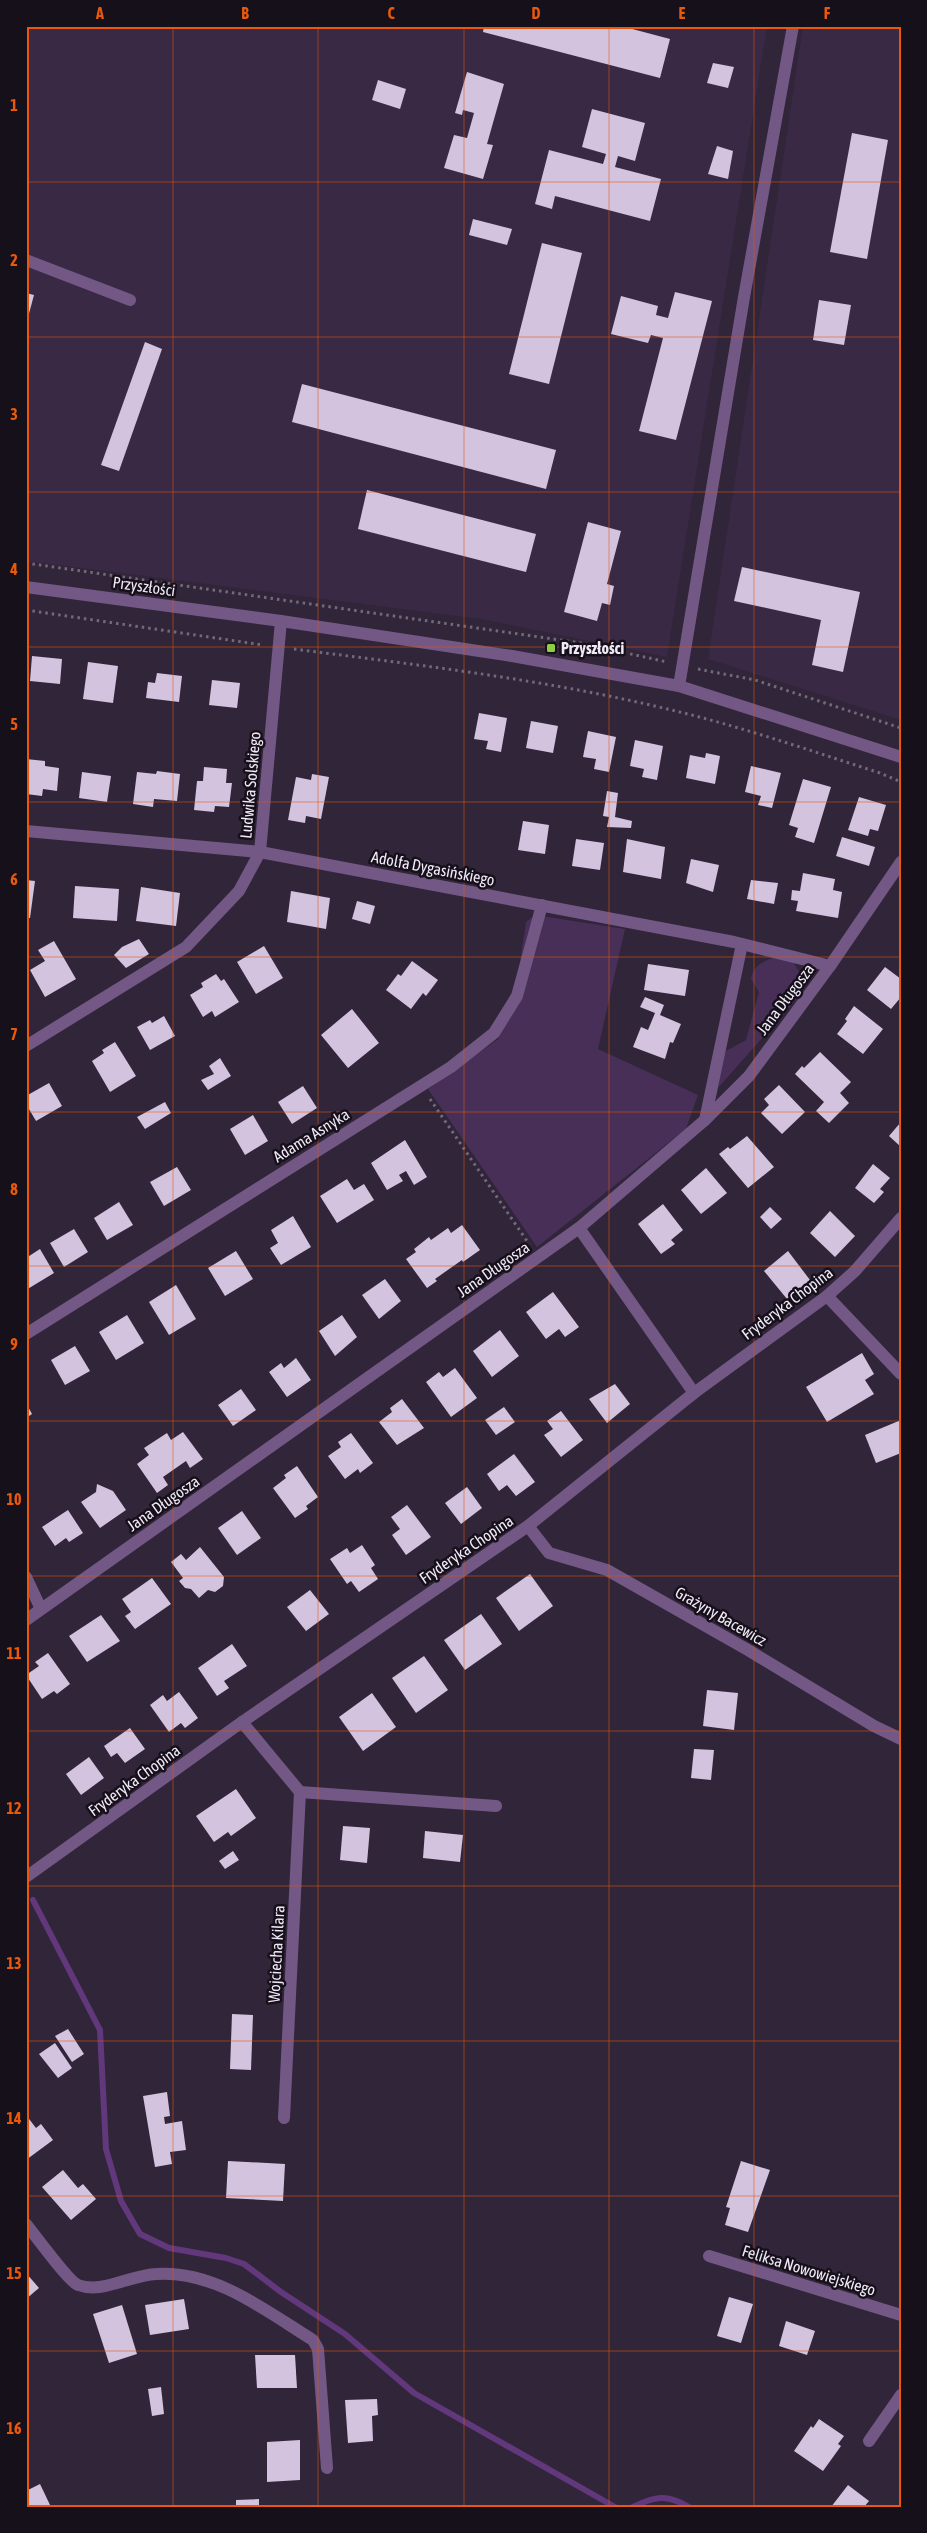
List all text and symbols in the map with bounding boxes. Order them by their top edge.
text: A [95,4,104,22]
text: B [241,4,249,22]
text: C [387,4,395,22]
text: D [532,4,541,22]
text: E [679,4,686,22]
text: F [824,4,831,22]
text: 1 [10,96,18,114]
text: 2 [10,251,18,269]
text: 3 [10,405,18,423]
text: 4 [9,560,18,578]
street label: Przyszłości [111,573,177,600]
place label: Przyszłości [561,639,624,657]
marker: Przyszłości [545,642,557,654]
text: 5 [10,715,18,733]
street label: Ludwika Solskiego [236,731,265,839]
street label: Adolfa Dygasińskiego [370,847,496,890]
text: 6 [10,870,18,888]
street label: Jana Długosza [753,960,818,1038]
text: 7 [10,1025,18,1043]
street label: Adama Asnyka [270,1104,353,1166]
text: 8 [10,1180,18,1198]
street label: Jana Długosza [454,1238,533,1301]
street label: Fryderyka Chopina [738,1263,837,1344]
text: 9 [10,1335,18,1353]
street label: Jana Długosza [124,1472,203,1535]
text: 10 [6,1490,22,1508]
street label: Fryderyka Chopina [416,1511,517,1588]
street label: Grażyny Bacewicz [672,1583,770,1650]
text: 11 [6,1644,22,1662]
street label: Fryderyka Chopina [85,1741,184,1820]
text: 12 [6,1799,22,1817]
street label: Wojciecha Kilara [264,1905,289,2003]
text: 13 [6,1954,22,1972]
text: 14 [6,2109,22,2127]
street label: Feliksa Nowowiejskiego [740,2241,878,2300]
text: 15 [6,2264,22,2282]
text: 16 [6,2419,22,2437]

